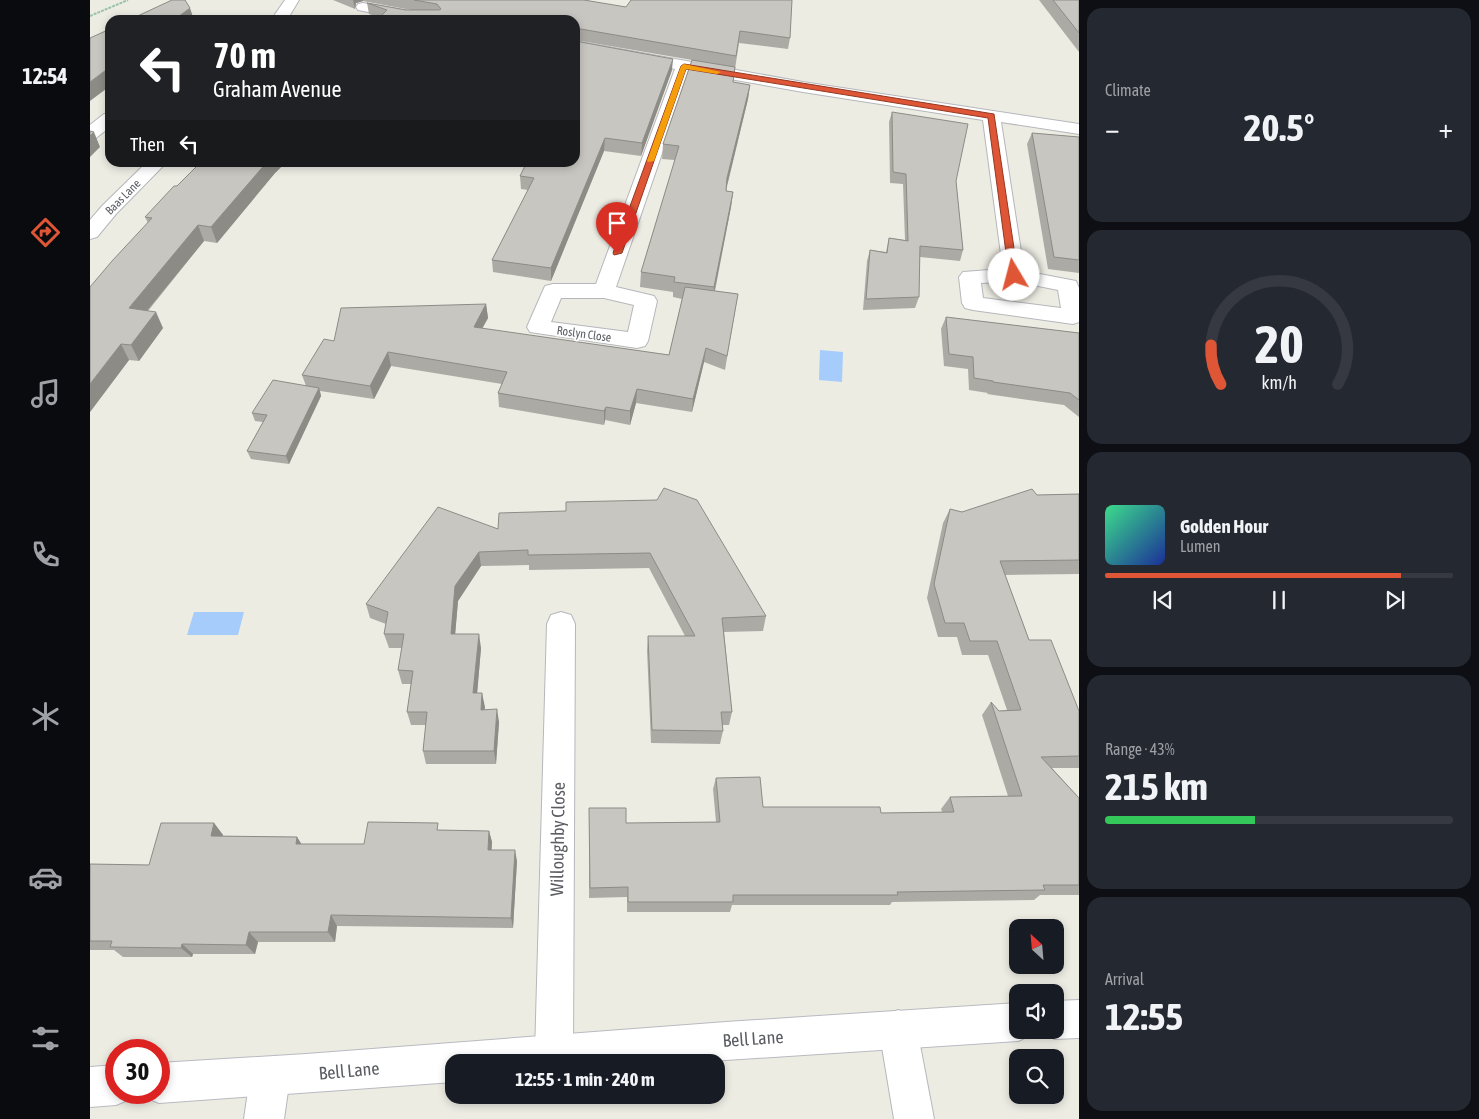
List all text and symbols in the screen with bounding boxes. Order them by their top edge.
icon: left [130,35,195,100]
text: 70 m [213,35,276,75]
text: 12:54 [22,63,68,89]
text: Graham Avenue [213,76,342,102]
text: Climate [1105,81,1151,99]
text: 20.5° [1244,106,1314,149]
text: − [1105,112,1120,144]
text: + [1438,112,1453,144]
icon: left [175,130,203,158]
text: Then [130,133,165,155]
street label: Baas Lane [102,176,144,218]
pin [596,202,638,253]
icon: arrive [603,209,631,237]
icon: directions [28,215,63,250]
position arrow [987,248,1039,300]
text: 20 [1255,314,1303,374]
street label: Roslyn Close [556,323,612,345]
text: km/h [1261,372,1297,393]
icon: music [28,376,63,411]
text: Golden Hour [1180,515,1268,537]
icon: phone [28,537,63,572]
text: Lumen [1180,537,1220,555]
icon: previous [1149,586,1177,614]
icon: pause [1265,586,1293,614]
icon: next [1381,586,1409,614]
icon: climate [28,699,63,734]
text: Range · 43% [1105,740,1175,758]
text: 215 km [1105,765,1208,808]
street label: Willoughby Close [546,782,569,896]
icon: car [28,860,63,895]
north arrow [1009,919,1064,974]
map controls [1009,919,1064,1104]
text: Arrival [1105,970,1144,988]
button: sound [1009,984,1064,1039]
text: 12:55 [1105,995,1183,1038]
icon: filters [28,1021,63,1056]
street label: Bell Lane [722,1026,784,1051]
speed limit sign: 30 [105,1039,170,1104]
button: search [1009,1049,1064,1104]
street label: Bell Lane [318,1057,380,1084]
text: 12:55 · 1 min · 240 m [515,1068,655,1090]

